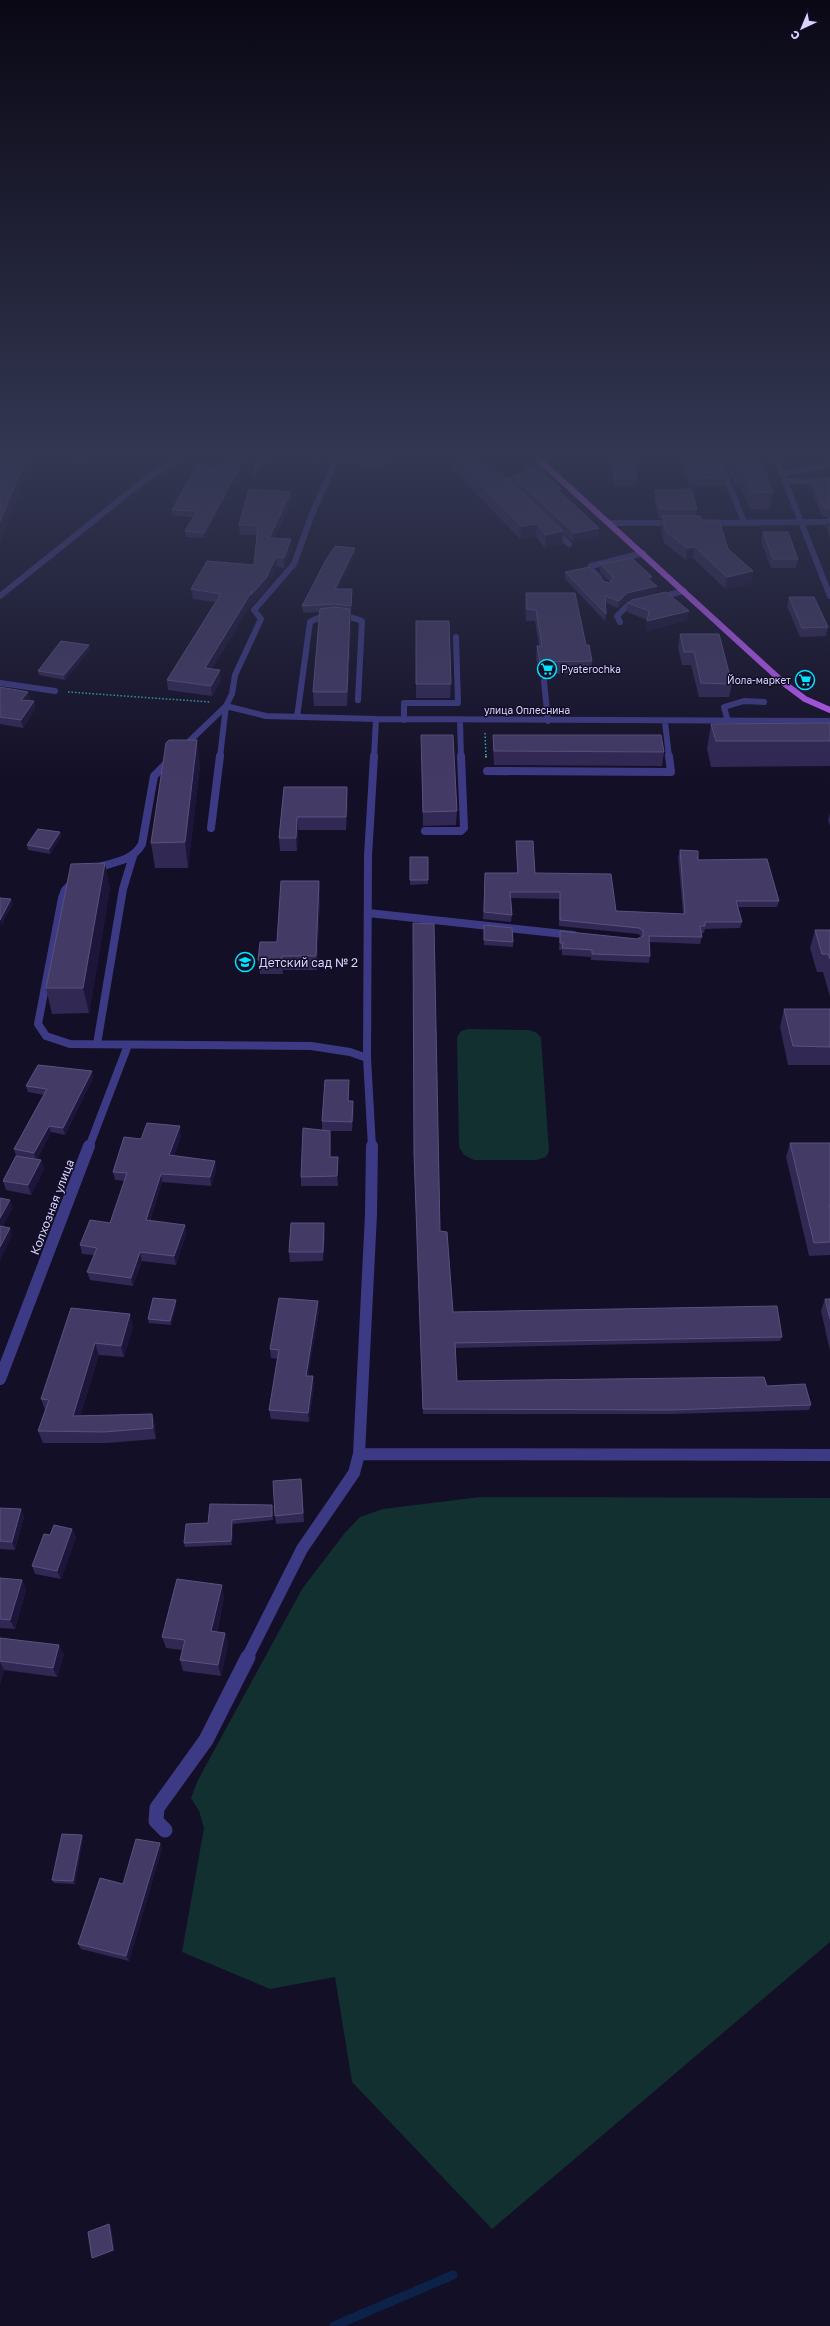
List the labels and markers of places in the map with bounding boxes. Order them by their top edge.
supermarket icon: Pyaterochka [536,658,558,680]
place label: Pyaterochka [561,663,621,675]
supermarket icon: Йола-маркет [794,669,816,691]
place label: Йола-маркет [727,674,791,686]
school or university icon: Детский сад № 2 [234,951,256,973]
place label: Детский сад № 2 [259,955,358,970]

